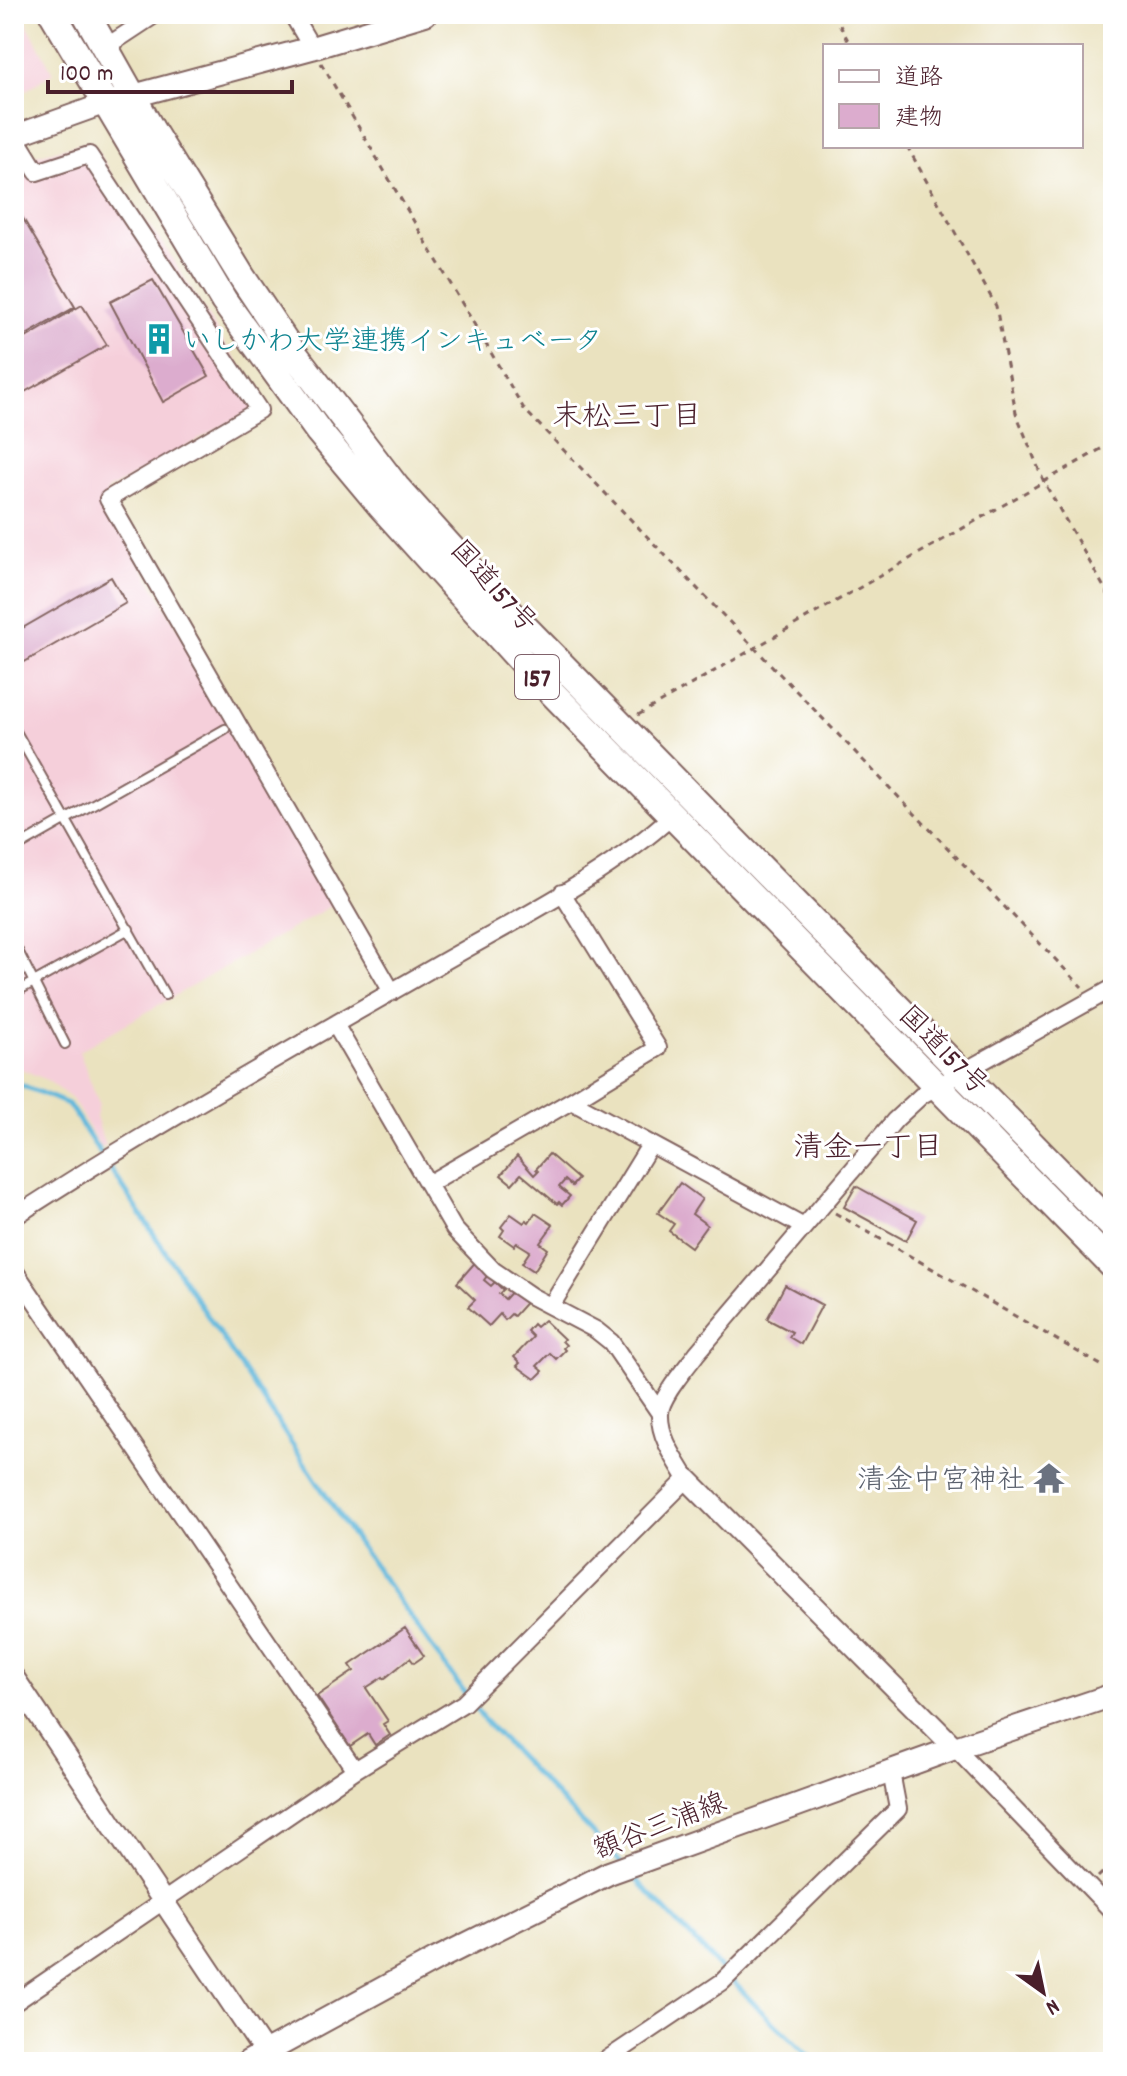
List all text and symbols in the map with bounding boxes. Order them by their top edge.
scale bar [48,44,292,94]
legend [823,44,1083,148]
text: 100 m [60,58,113,92]
text: 道路 [895,62,943,96]
text: 建物 [895,102,943,136]
building icon: いしかわ大学連携インキュベータ [142,322,176,356]
place label: いしかわ大学連携インキュベータ [183,324,602,364]
district label: 末松三丁目 [552,398,702,441]
street label: 国道157号 [438,533,544,644]
road number: 157 [515,655,559,699]
street label: 国道157号 [887,998,996,1107]
district label: 清金一丁目 [793,1129,943,1172]
temple icon: 清金中宮神社 [1032,1461,1066,1495]
place label: 清金中宮神社 [857,1463,1025,1503]
street label: 額谷三浦線 [588,1785,733,1872]
north arrow [1003,1952,1083,2032]
text: N [1039,1990,1065,2022]

